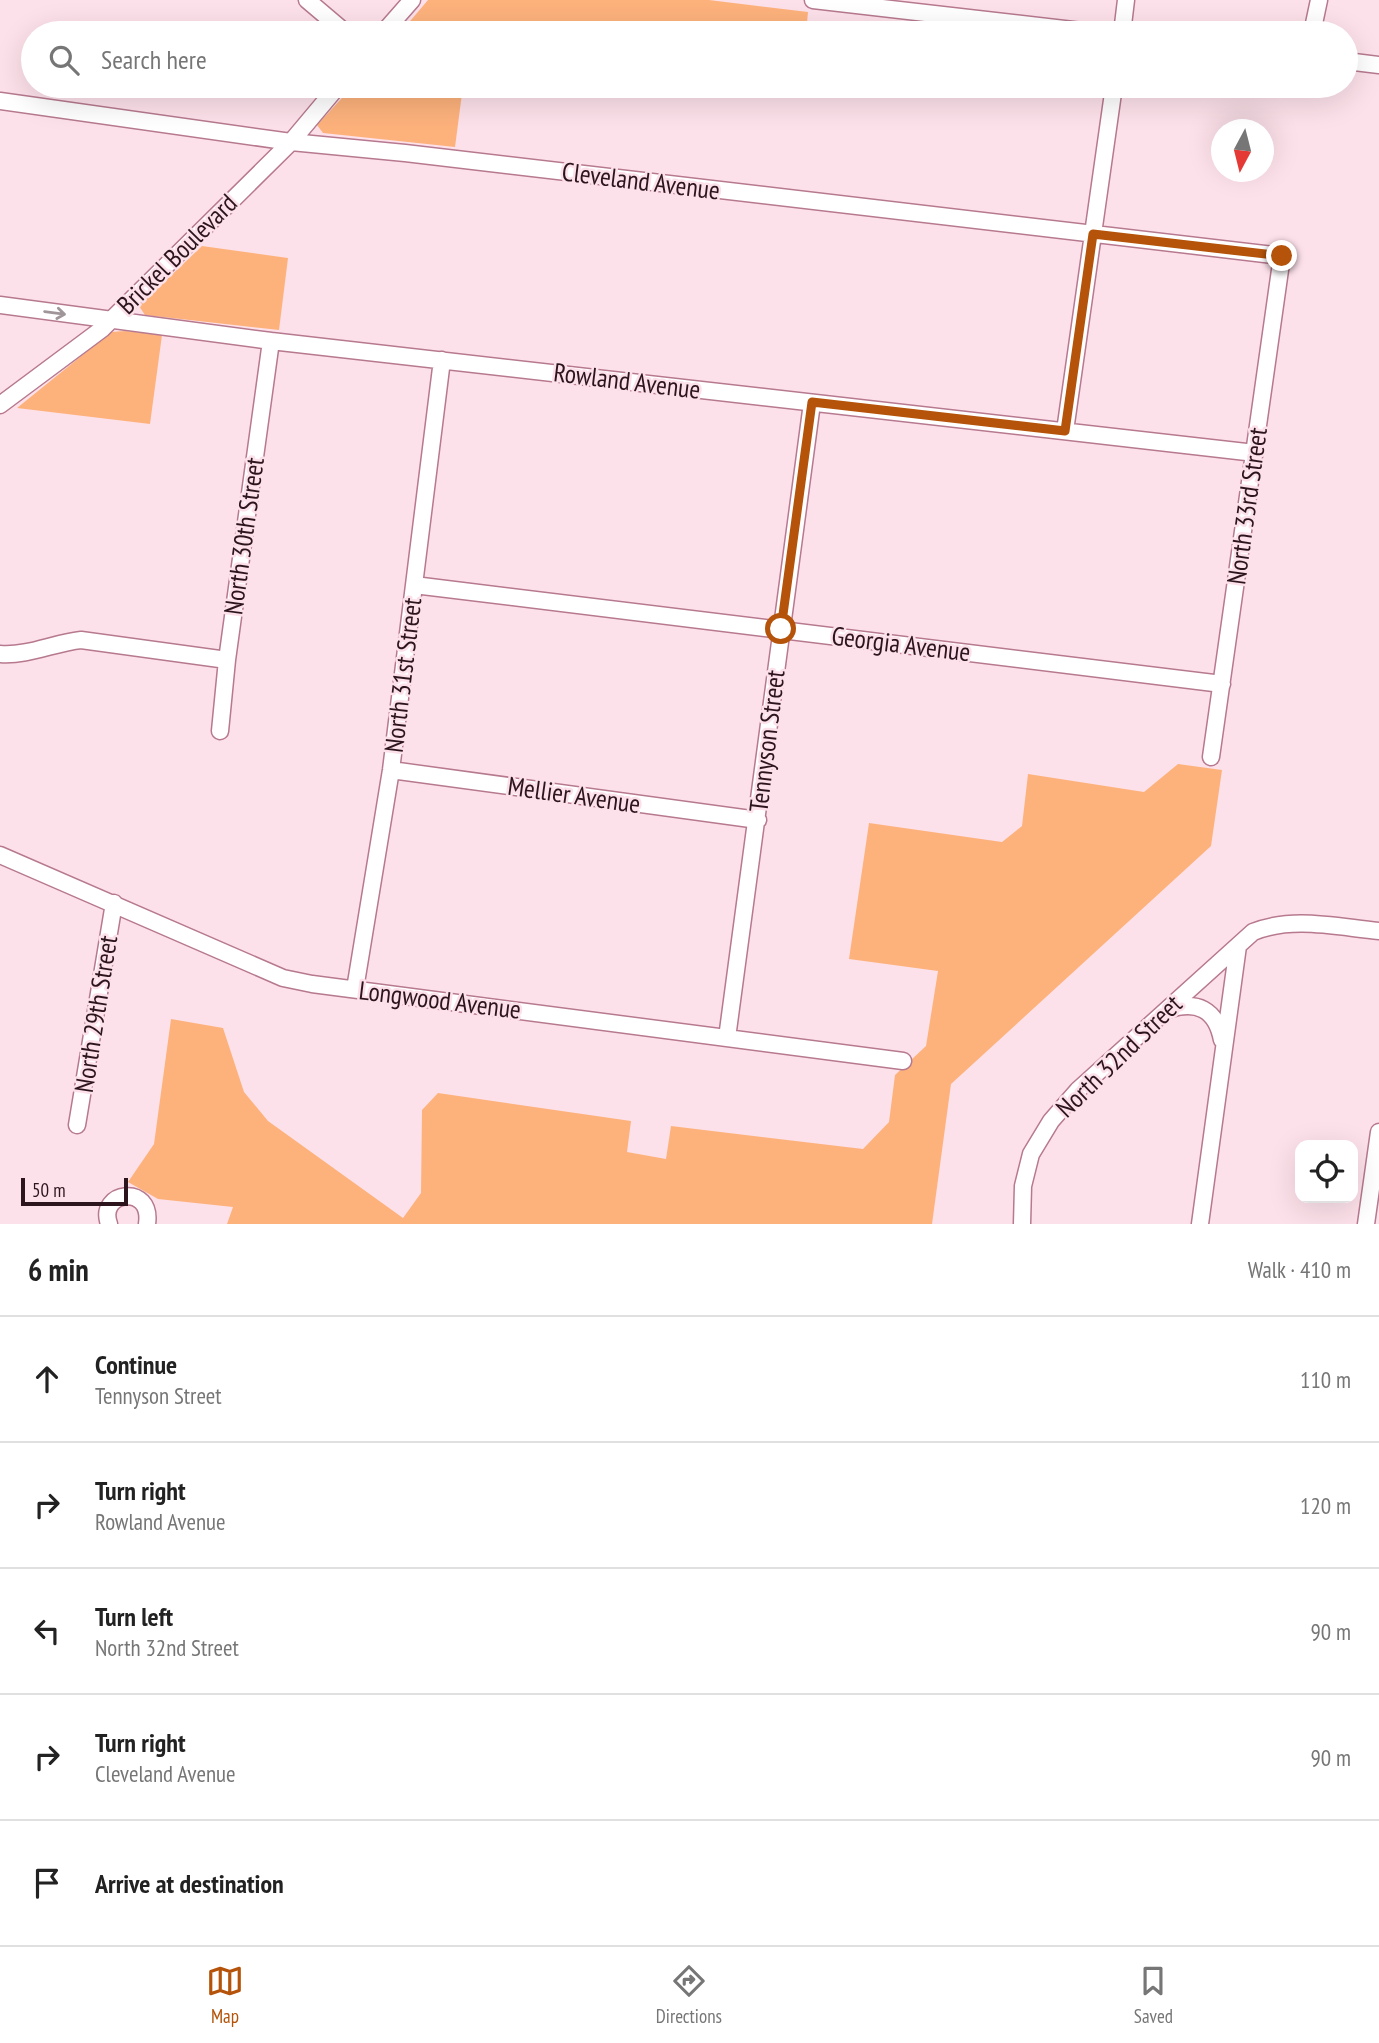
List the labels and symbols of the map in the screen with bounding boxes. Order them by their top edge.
north arrow [1211,119,1274,182]
street label: Cleveland Avenue [560,154,722,207]
street label: Brickel Boulevard [110,187,244,321]
route end [1266,240,1297,271]
one-way arrow [43,307,66,320]
street label: Rowland Avenue [552,355,702,406]
street label: North 33rd Street [1219,425,1274,587]
street label: North 30th Street [216,455,271,617]
street label: North 31st Street [377,596,428,754]
route start [765,613,796,644]
street label: Georgia Avenue [830,619,972,668]
street label: Tennyson Street [741,668,792,814]
street label: Mellier Avenue [506,769,642,820]
street label: North 29th Street [67,933,124,1095]
street label: Longwood Avenue [357,973,523,1026]
street label: North 32nd Street [1049,987,1189,1124]
scale bar [21,1175,128,1207]

